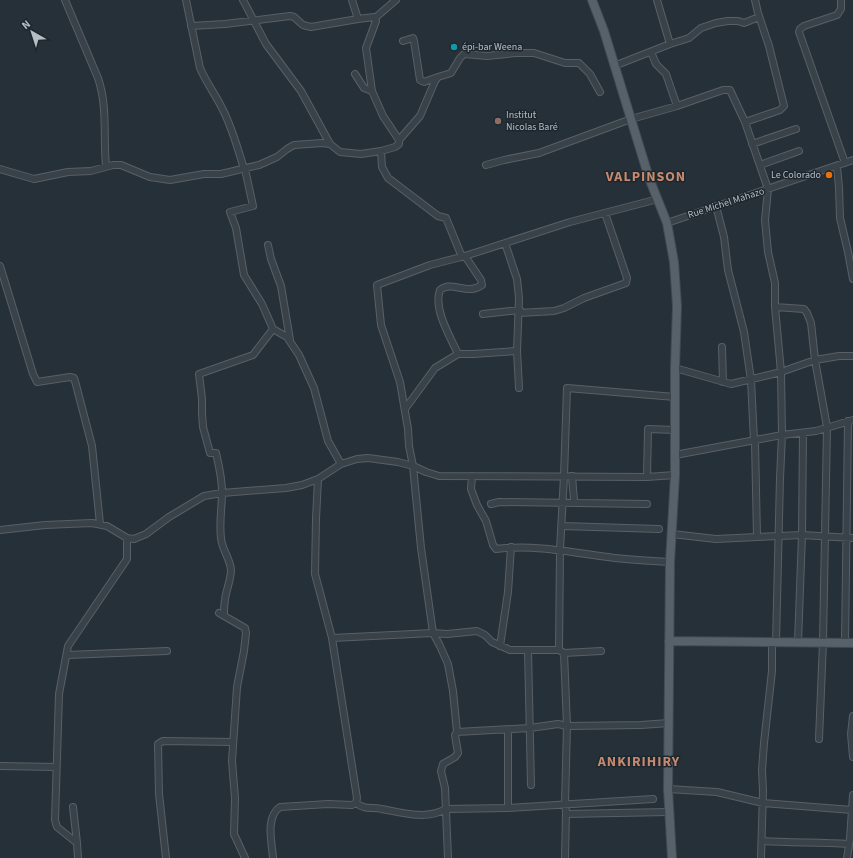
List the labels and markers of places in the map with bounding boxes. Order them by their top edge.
place label: épi-bar Weena [462,40,522,54]
marker: épi-bar Weena [449,42,459,52]
place label: Institut Nicolas Baré [506,108,558,134]
marker: Institut Nicolas Baré [493,116,503,126]
place label: Le Colorado [771,168,821,182]
marker: Le Colorado [824,170,834,180]

